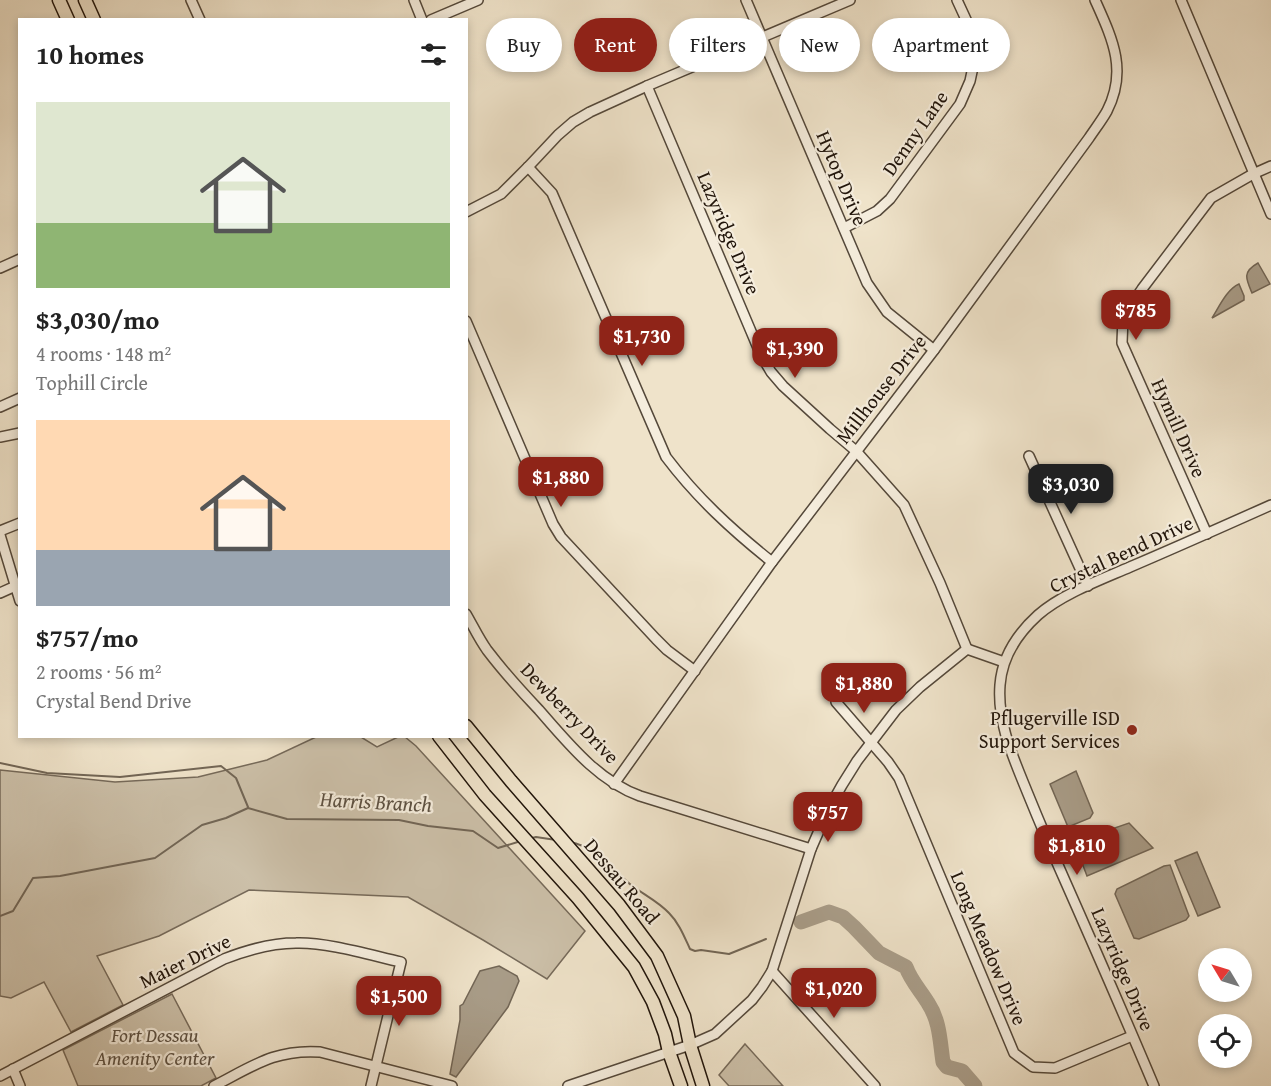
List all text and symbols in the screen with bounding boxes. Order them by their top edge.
chip: Buy [486,18,562,72]
chip: Rent [574,18,657,72]
chip: Filters [669,18,767,72]
chip: New [779,18,860,72]
chip: Apartment [872,18,1010,72]
text: 10 homes [36,35,144,74]
icon: filters [417,38,450,71]
street label: Denny Lane [875,84,955,181]
street label: Hytop Drive [809,126,875,230]
icon: home [189,141,297,249]
street label: Lazyridge Drive [691,167,768,299]
pin: $785 [1100,290,1172,341]
text: $785 [1115,295,1157,324]
text: $3,030/mo [36,300,159,339]
pin: $1,730 [593,316,691,367]
text: $1,730 [613,321,671,350]
pin: $1,390 [746,328,844,379]
street label: Millhouse Drive [829,328,933,450]
text: $1,390 [766,333,824,362]
text: 4 rooms · 148 m² [36,339,171,368]
text: Tophill Circle [36,368,148,397]
street label: Hymill Drive [1145,374,1214,482]
pin: $1,880 [512,457,610,508]
icon: home [189,459,297,567]
text: $1,880 [532,462,590,491]
pin: $3,030 [1022,464,1120,515]
text: $3,030 [1042,469,1100,498]
street label: Crystal Bend Drive [1044,508,1197,600]
text: $757/mo [36,618,138,657]
street label: Dewberry Drive [514,655,626,770]
text: 2 rooms · 56 m² [36,657,162,686]
pin: $1,880 [815,663,913,714]
text: $1,880 [835,668,893,697]
text: Crystal Bend Drive [36,686,191,715]
place label: Pflugerville ISD Support Services [979,703,1120,755]
marker: Pflugerville ISD Support Services [1125,723,1139,737]
water label: Harris Branch [318,783,433,820]
pin: $757 [792,792,864,843]
text: $757 [807,797,849,826]
pin: $1,810 [1028,825,1126,876]
text: $1,810 [1048,830,1106,859]
street label: Dessau Road [578,832,667,930]
street label: Long Meadow Drive [944,866,1035,1029]
street label: Lazyridge Drive [1085,903,1162,1035]
street label: Maier Drive [134,926,235,995]
north arrow [1198,948,1252,1002]
map controls [1198,948,1252,1068]
pin: $1,020 [785,968,883,1019]
text: $1,020 [805,973,863,1002]
pin: $1,500 [350,976,448,1027]
text: $1,500 [370,981,428,1010]
button: locate [1198,1014,1252,1068]
park label: Fort Dessau Amenity Center [95,1020,215,1072]

